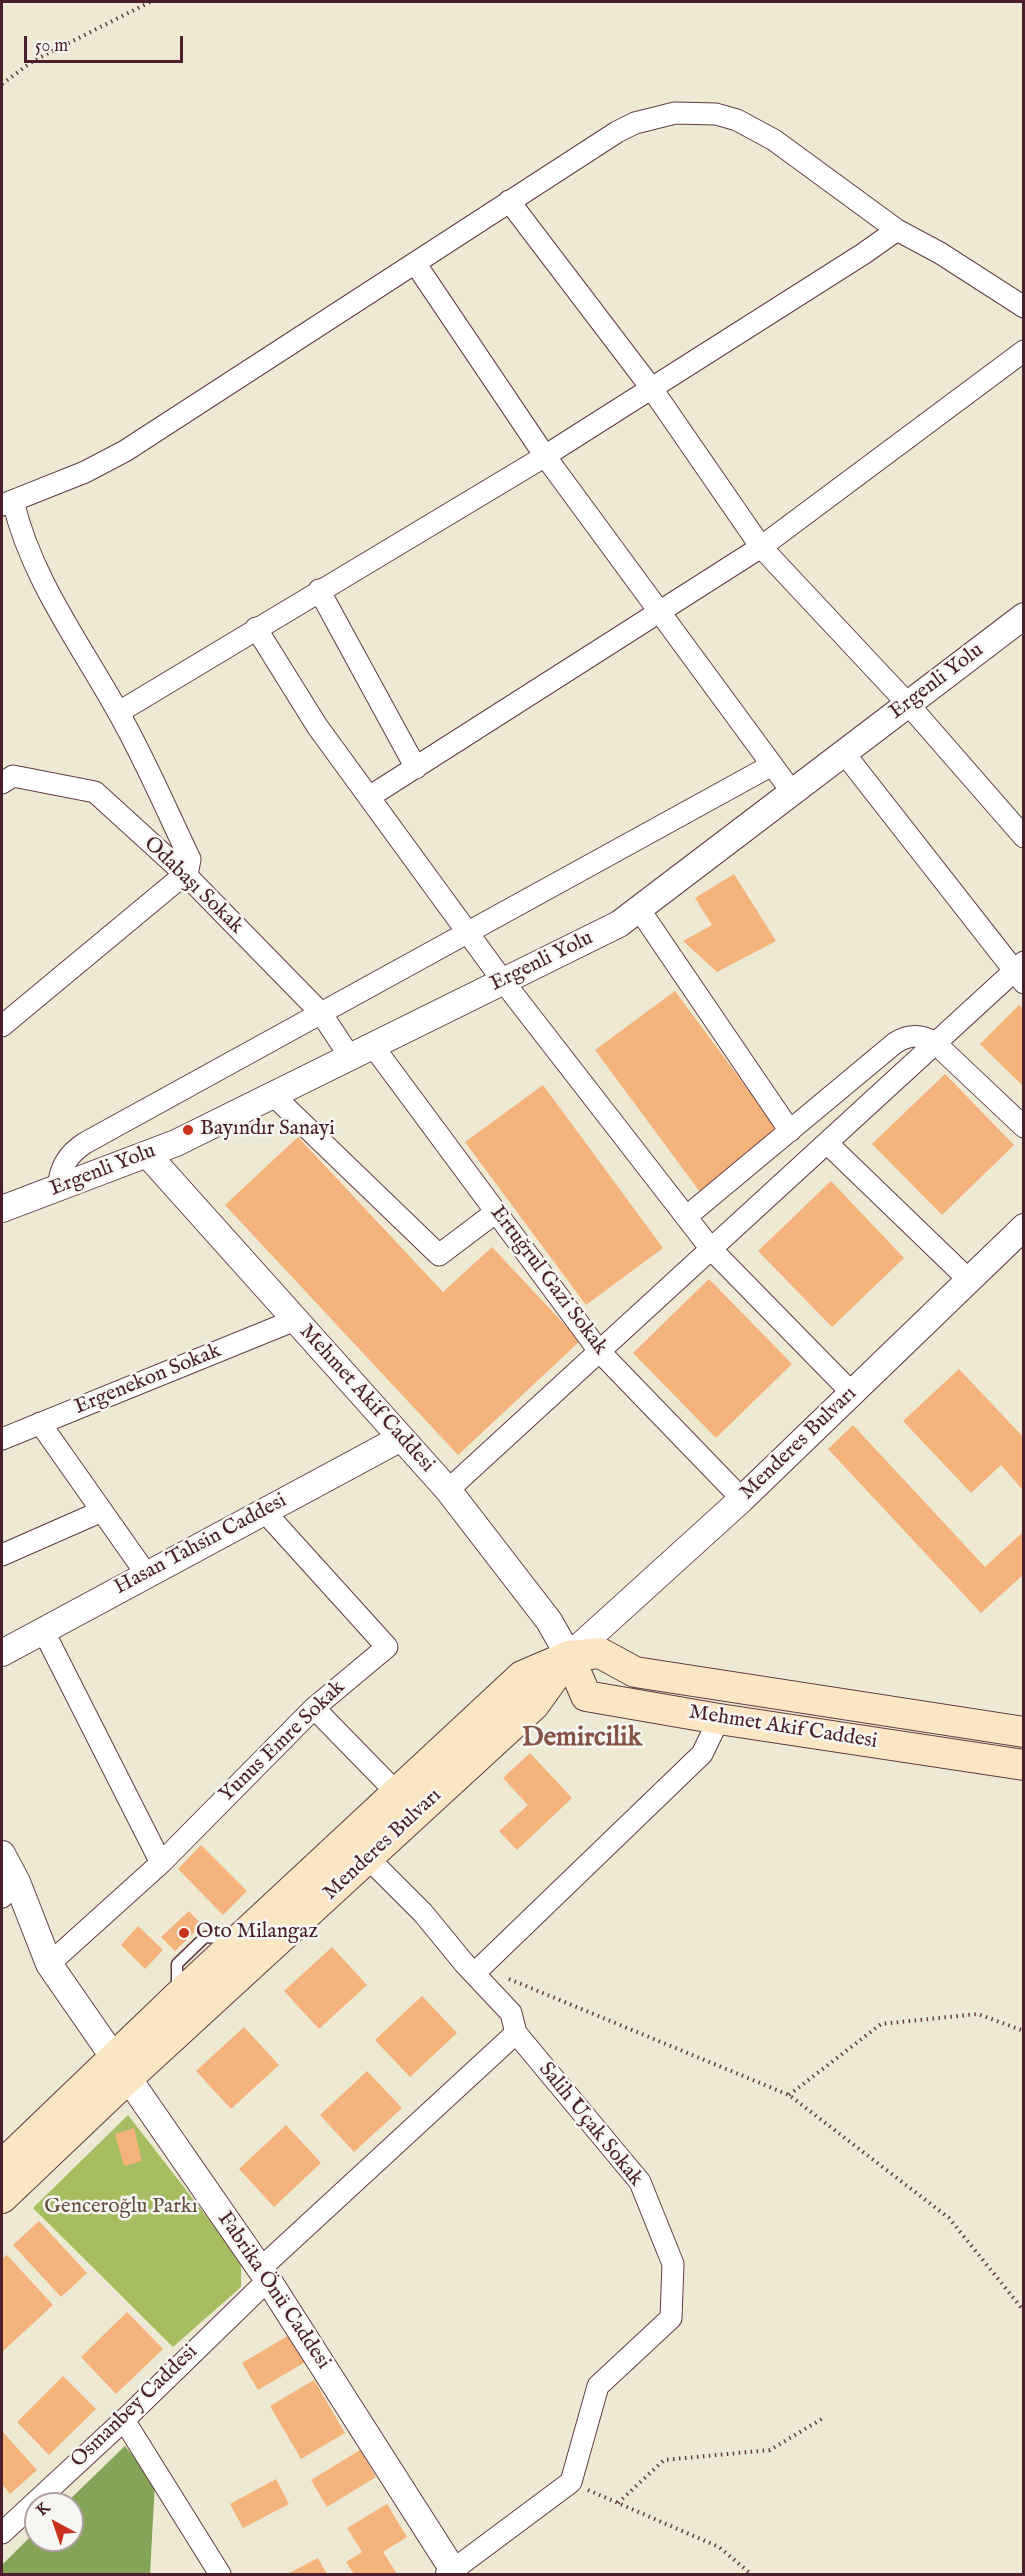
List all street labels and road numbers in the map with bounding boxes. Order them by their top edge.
street label: Ergenli Yolu [885,638,989,726]
street label: Odabaşı Sokak [138,832,248,940]
street label: Ergenli Yolu [487,926,597,998]
street label: Ergenli Yolu [47,1139,159,1203]
street label: Ertuğrul Gazi Sokak [484,1202,612,1360]
street label: Mehmet Akif Caddesi [293,1320,439,1478]
street label: Ergenekon Sokak [71,1339,225,1421]
street label: Menderes Bulvarı [735,1382,863,1506]
street label: Hasan Tahsin Caddesi [111,1489,291,1601]
street label: Yunus Emre Sokak [215,1676,351,1808]
street label: Mehmet Akif Caddesi [687,1701,879,1755]
street label: Menderes Bulvarı [319,1784,447,1906]
street label: Salih Uçak Sokak [532,2058,648,2192]
street label: Fabrika Önü Caddesi [211,2207,335,2375]
street label: Osmanbey Caddesi [67,2340,203,2474]

